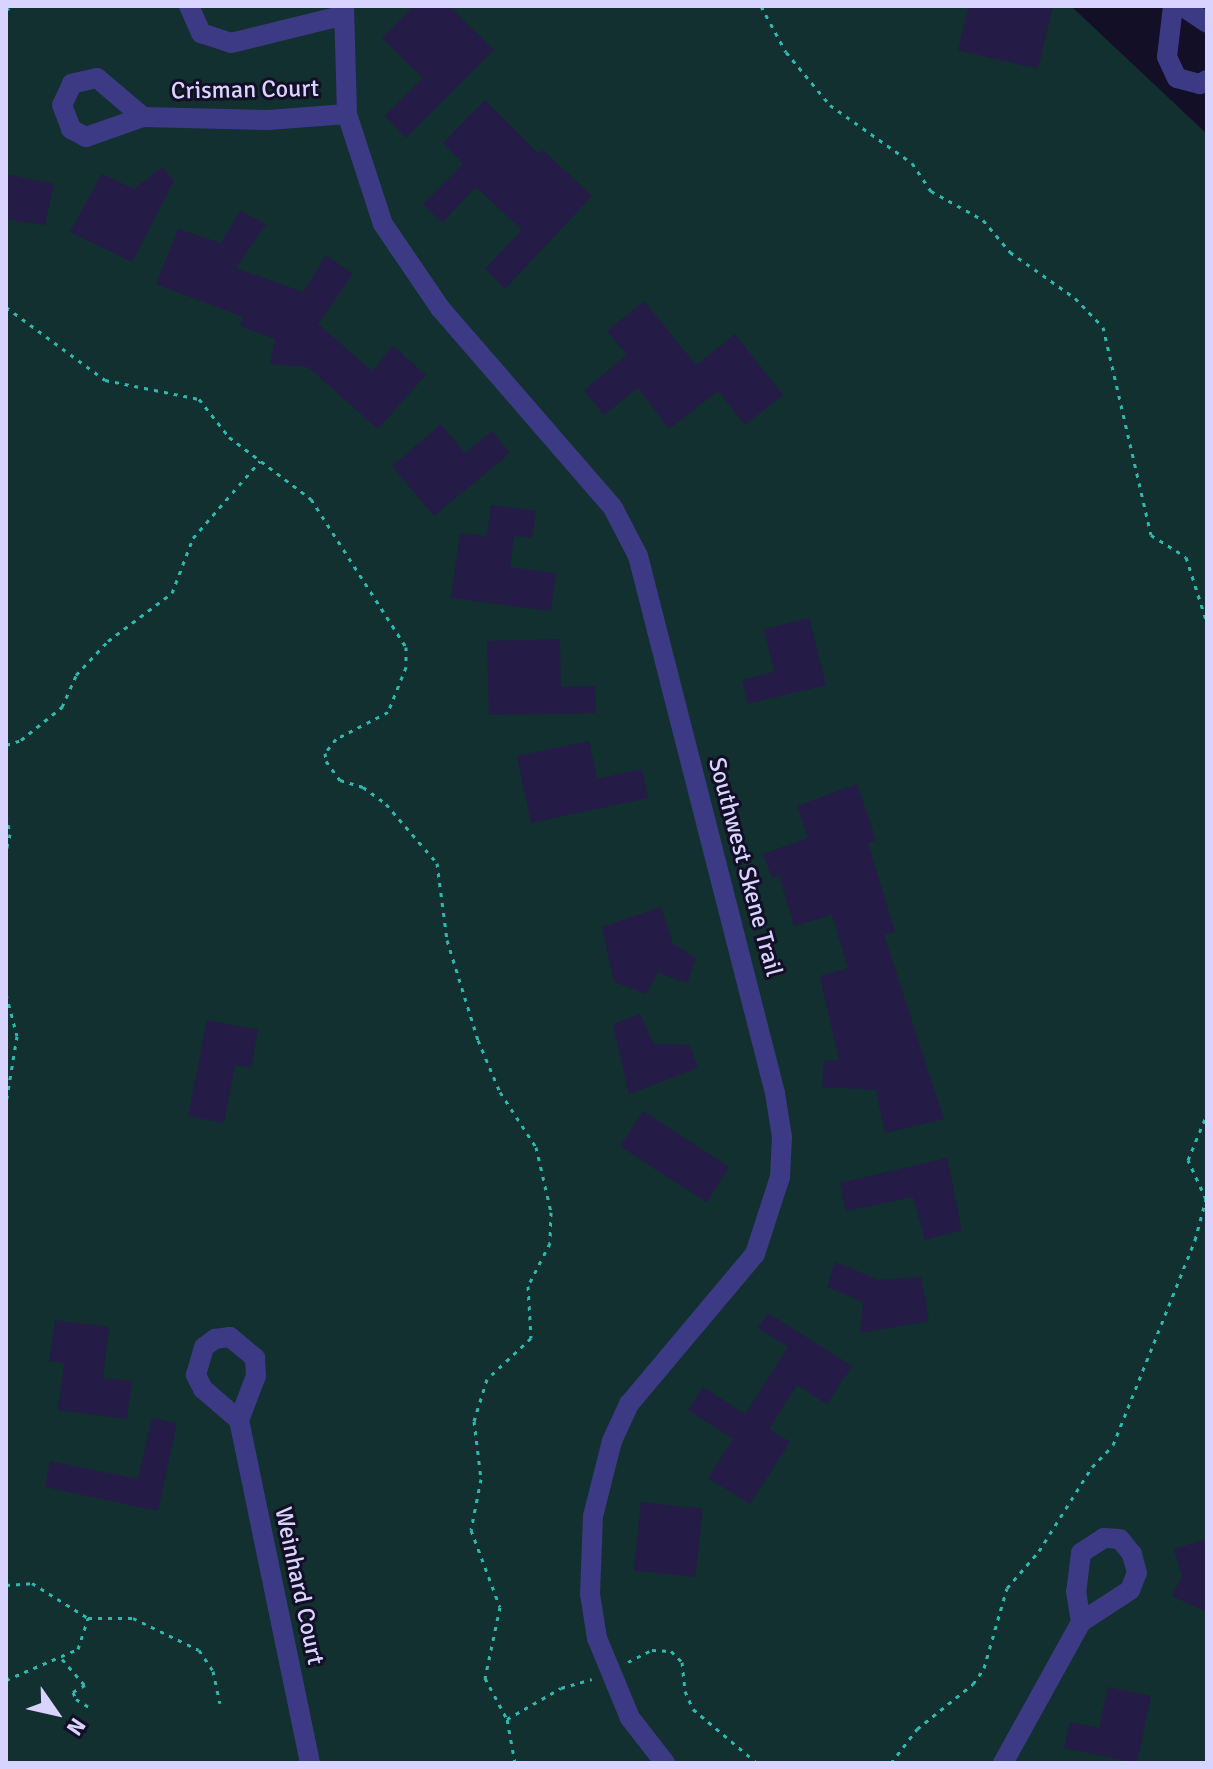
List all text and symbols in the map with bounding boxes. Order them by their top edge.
street label: Crisman Court [171,74,319,106]
street label: Southwest Skene Trail [702,754,788,980]
street label: Weinhard Court [268,1504,330,1668]
north arrow [16,1673,96,1753]
text: N [61,1713,92,1741]

